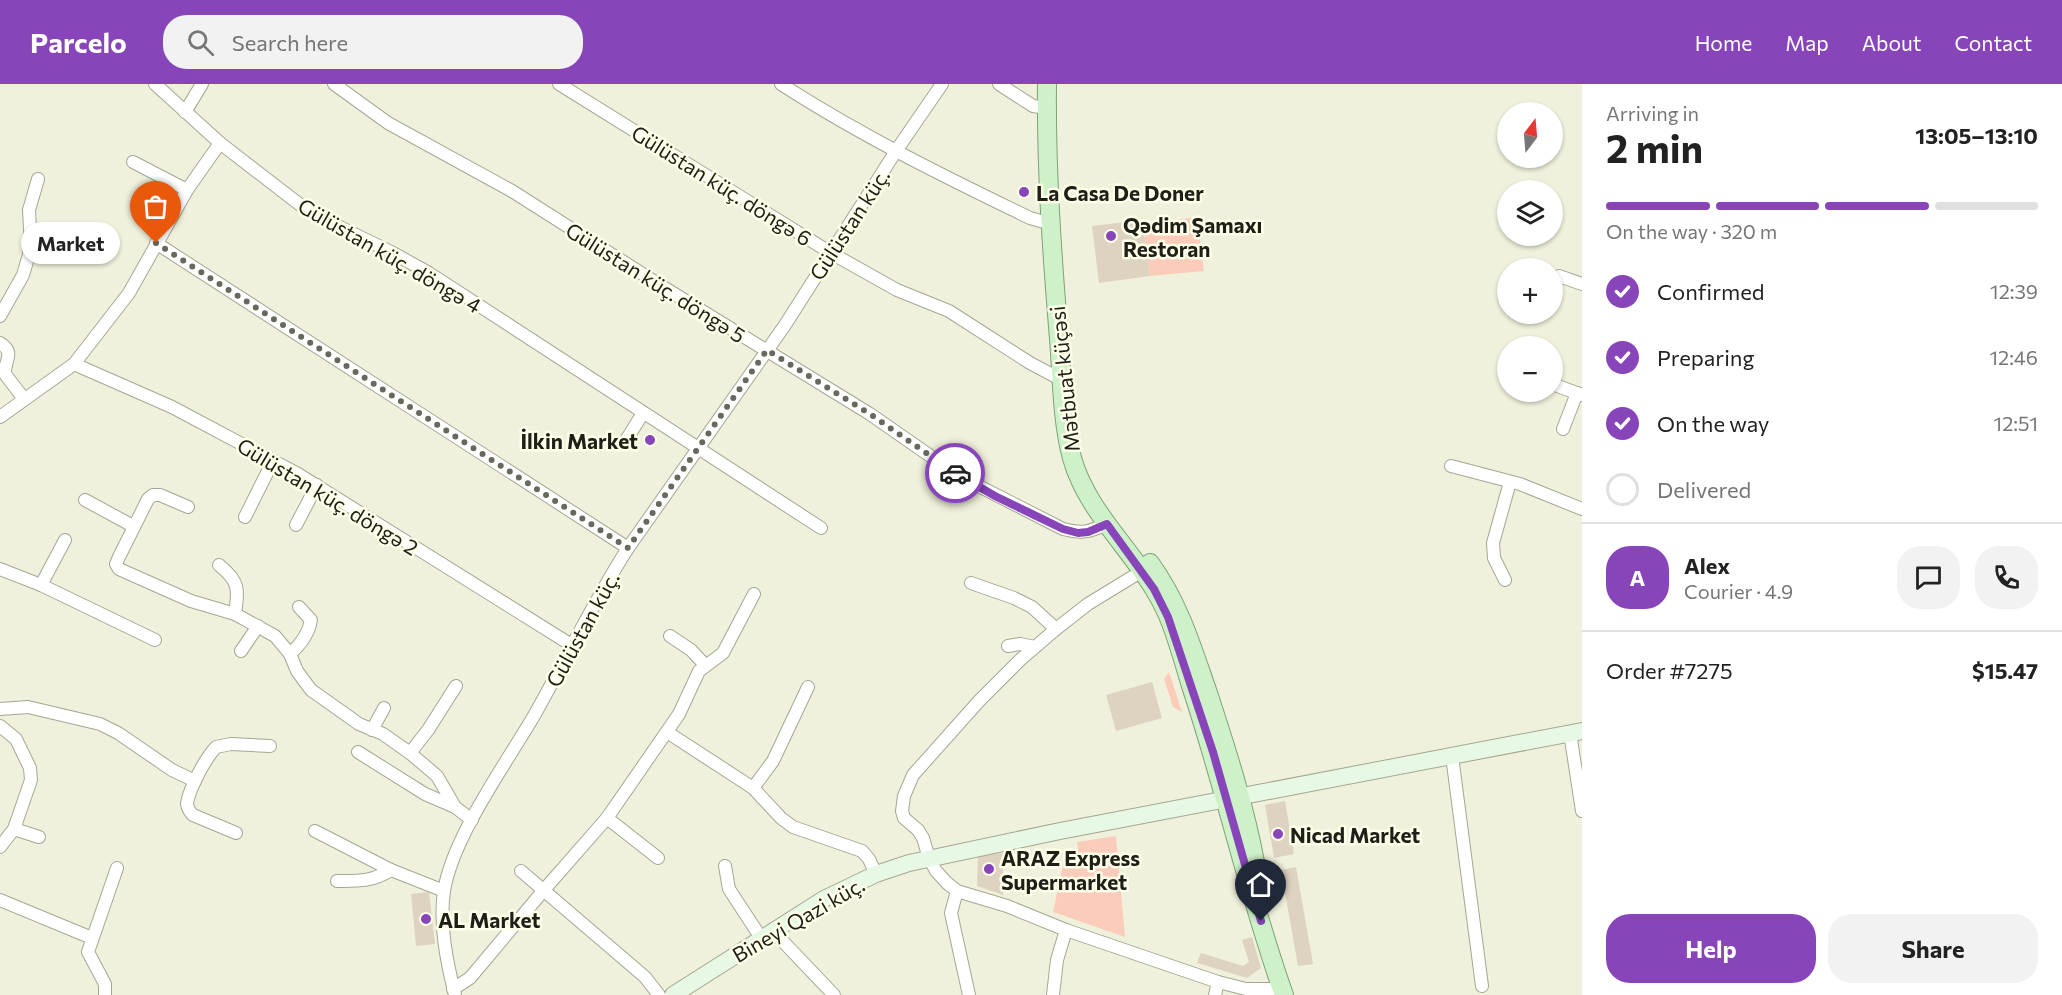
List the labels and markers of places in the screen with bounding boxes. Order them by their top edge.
place label: La Casa De Doner [1036,180,1204,205]
pin [130,181,181,243]
marker: La Casa De Doner [1017,185,1031,199]
place label: Qədim Şamaxı Restoran [1123,212,1262,261]
callout: Market [21,222,120,264]
marker: Qədim Şamaxı Restoran [1104,229,1118,243]
place label: İlkin Market [521,428,638,453]
marker: İlkin Market [643,433,657,447]
place label: Nicad Market [1290,822,1420,847]
marker: Nicad Market [1271,827,1285,841]
place label: ARAZ Express Supermarket [1001,845,1140,894]
pin [1235,859,1286,921]
marker: ARAZ Express Supermarket [982,862,996,876]
place label: AL Market [438,907,541,932]
marker: AL Market [419,912,433,926]

